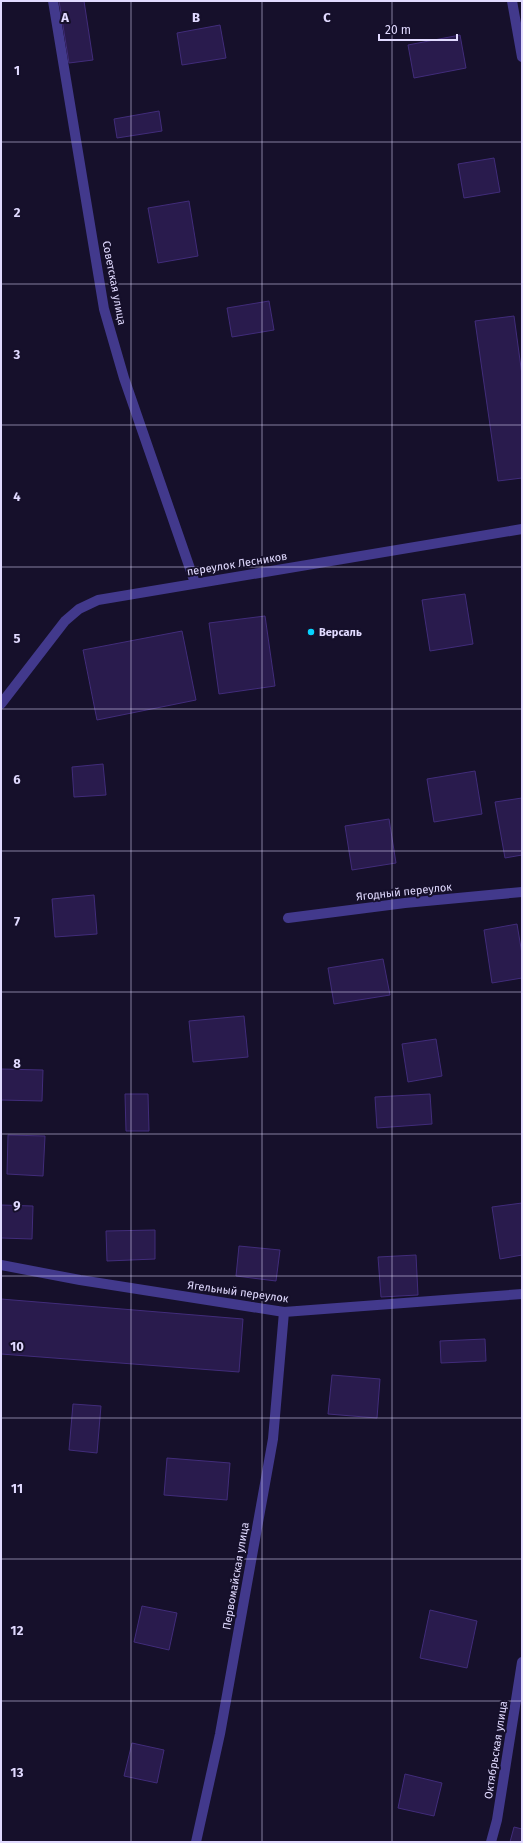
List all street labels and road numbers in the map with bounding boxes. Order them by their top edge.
street label: Советская улица [99,240,129,326]
street label: переулок Лесников [186,550,288,578]
street label: Ягодный переулок [355,880,453,904]
street label: Ягельный переулок [187,1278,290,1306]
street label: Первомайская улица [220,1521,252,1631]
street label: Октябрьская улица [482,1700,510,1800]

